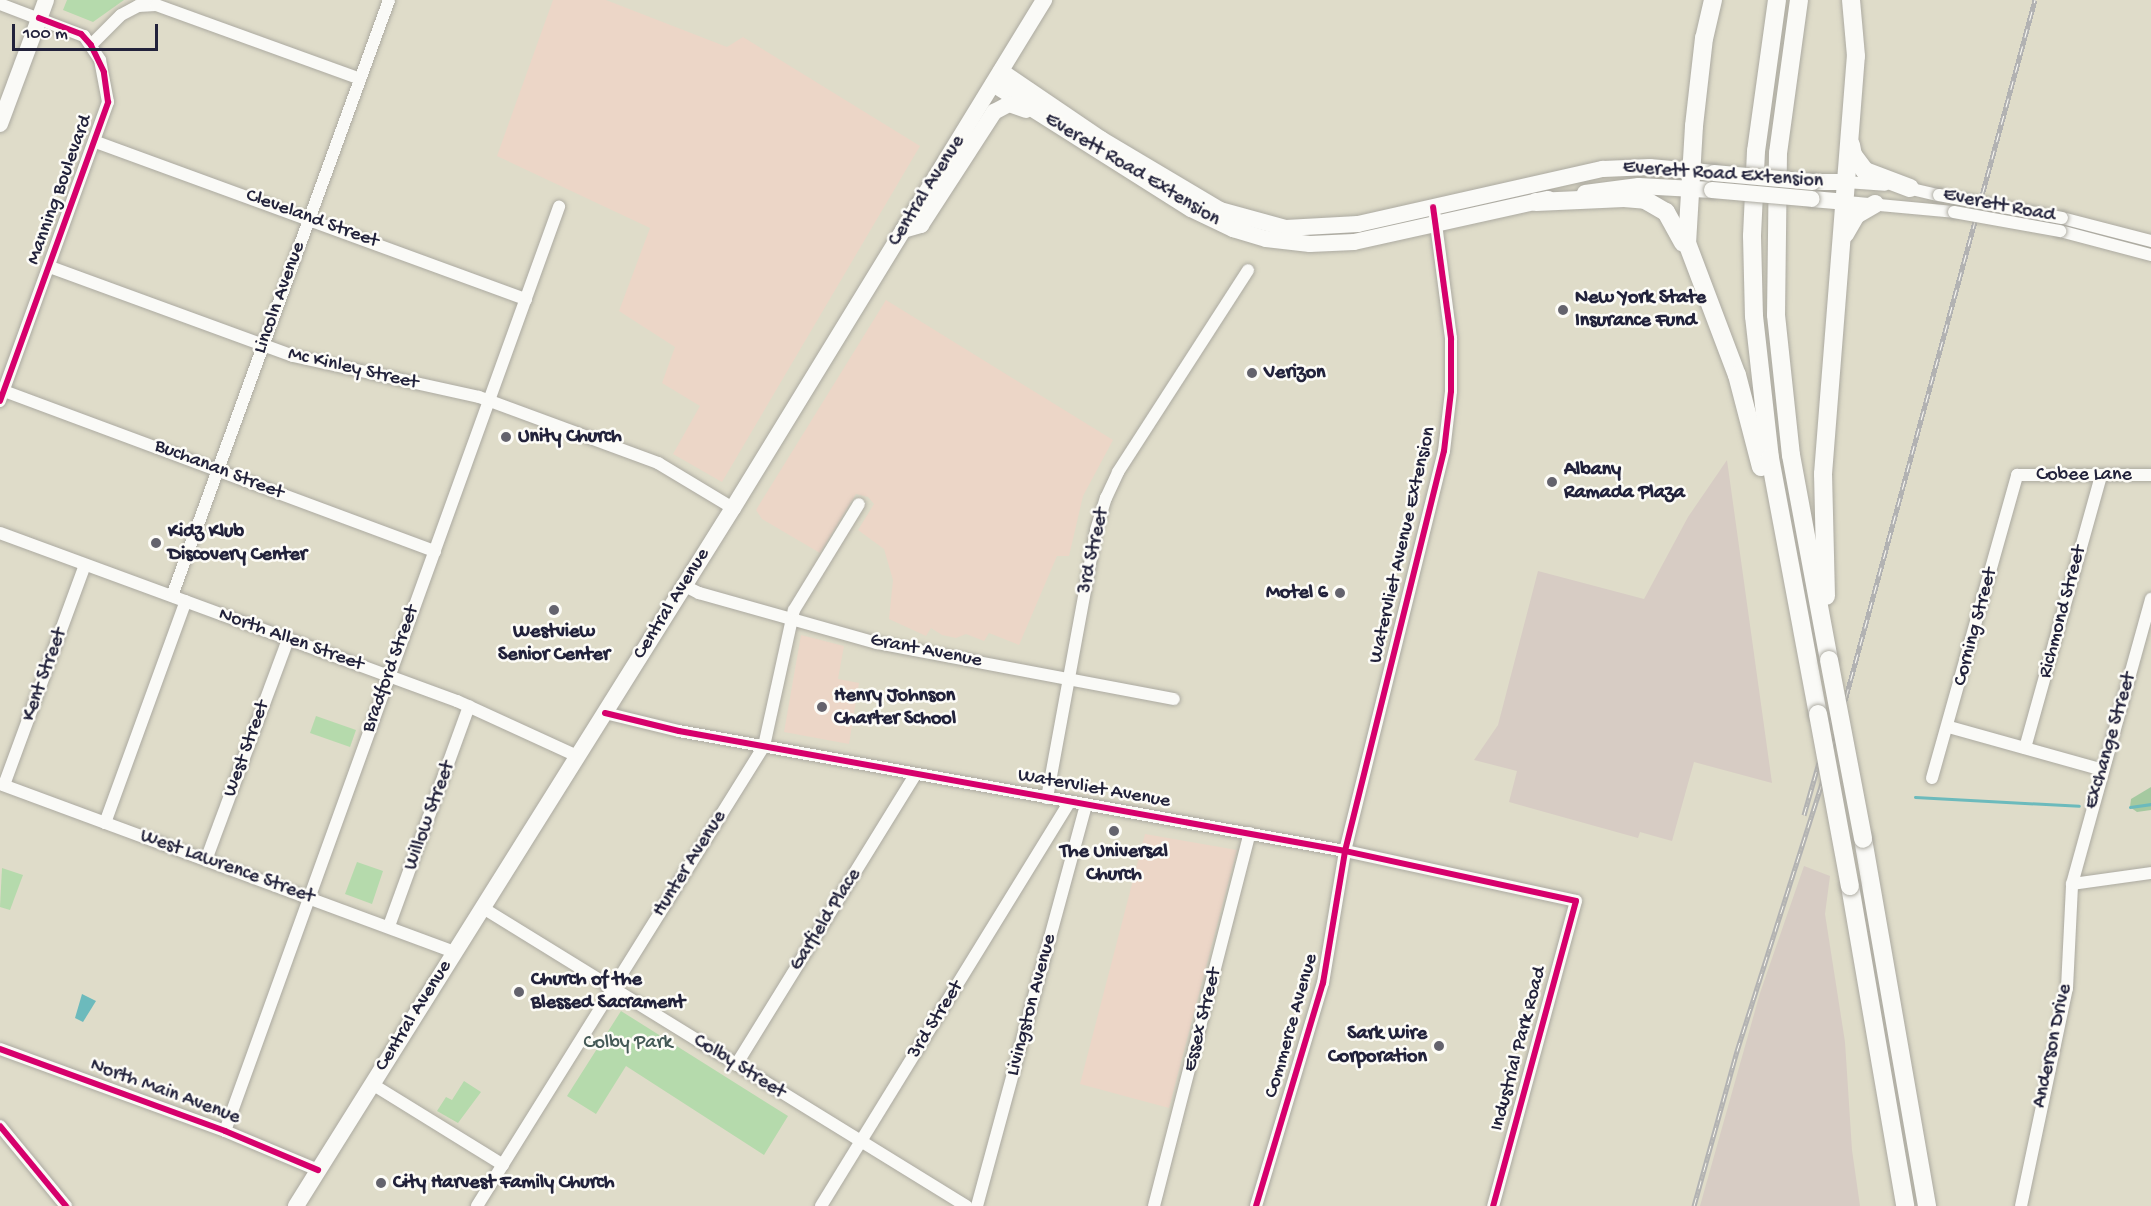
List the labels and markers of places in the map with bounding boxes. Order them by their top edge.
place label: New York State Insurance Fund [1575,286,1706,333]
marker: New York State Insurance Fund [1556,303,1570,317]
place label: Verizon [1264,361,1326,385]
marker: Verizon [1245,366,1259,380]
place label: Unity Church [518,425,622,449]
marker: Unity Church [499,430,513,444]
place label: Albany Ramada Plaza [1564,458,1685,505]
marker: Albany Ramada Plaza [1545,475,1559,489]
place label: Kidz Klub Discovery Center [168,520,307,567]
marker: Kidz Klub Discovery Center [149,536,163,550]
place label: Motel 6 [1266,581,1328,605]
marker: Motel 6 [1333,586,1347,600]
marker: Westview Senior Center [547,603,561,617]
place label: Westview Senior Center [498,620,610,667]
place label: Henry Johnson Charter School [834,684,956,731]
marker: Henry Johnson Charter School [815,700,829,714]
marker: The Universal Church [1107,824,1121,838]
place label: The Universal Church [1060,840,1168,887]
place label: Church of the Blessed Sacrament [531,969,685,1016]
marker: Church of the Blessed Sacrament [512,985,526,999]
place label: Sark Wire Corporation [1328,1022,1427,1069]
marker: Sark Wire Corporation [1432,1039,1446,1053]
place label: City Harvest Family Church [393,1171,614,1195]
marker: City Harvest Family Church [374,1176,388,1190]

